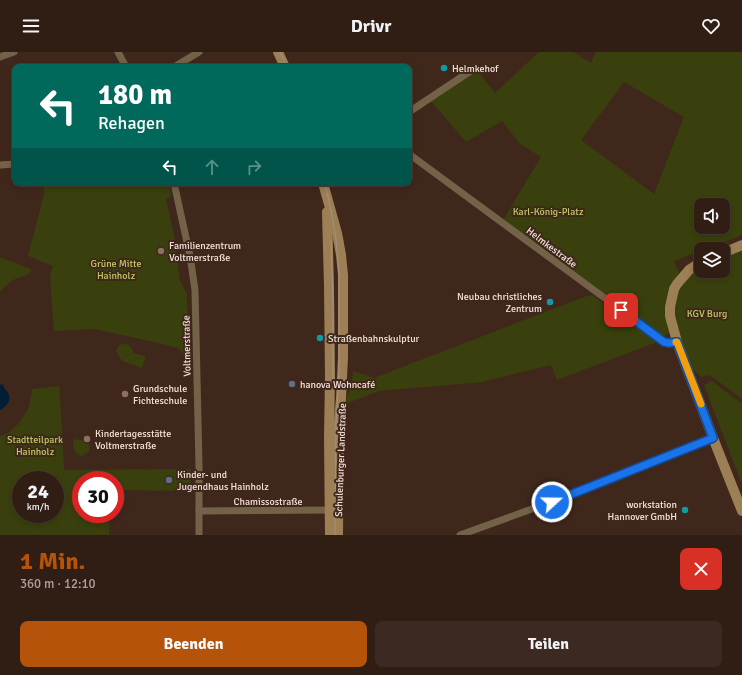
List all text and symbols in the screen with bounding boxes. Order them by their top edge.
icon: menu [20,15,42,37]
text: Drivr [351,15,391,37]
icon: heart [700,15,722,37]
marker: Helmkehof [439,63,449,73]
place label: Helmkehof [452,63,499,75]
text: 180 m [98,78,172,112]
icon: left [32,80,84,132]
text: Rehagen [98,112,165,134]
icon: left [159,156,181,178]
icon: ahead [201,156,223,178]
icon: right [243,156,265,178]
map controls [694,198,730,278]
button: sound [694,198,730,234]
park label: Karl-König-Platz [513,206,584,218]
street label: Helmkestraße [524,225,579,271]
place label: Familienzentrum Voltmerstraße [169,240,241,264]
button: layers [694,242,730,278]
marker: Familienzentrum Voltmerstraße [156,246,166,256]
park label: Grüne Mitte Hainholz [91,258,141,282]
place label: Neubau christliches Zentrum [457,291,543,315]
pin [604,293,638,327]
marker: Neubau christliches Zentrum [545,297,555,307]
icon: arrive [610,299,632,321]
park label: KGV Burg [687,308,727,320]
street label: Voltmerstraße [180,315,194,377]
marker: Straßenbahnskulptur [315,333,325,343]
place label: Straßenbahnskulptur [328,333,420,345]
marker: hanova Wohncafé [287,379,297,389]
place label: hanova Wohncafé [300,379,375,391]
place label: Grundschule Fichteschule [133,383,187,407]
marker: Grundschule Fichteschule [120,389,130,399]
street label: Schulenburger Landstraße [333,403,349,517]
place label: Kindertagesstätte Voltmerstraße [95,428,171,452]
park label: Stadtteilpark Hainholz [7,434,63,458]
marker: Kindertagesstätte Voltmerstraße [82,434,92,444]
place label: Kinder- und Jugendhaus Hainholz [177,469,269,493]
speed limit sign: 30 [72,471,124,523]
marker: Kinder- und Jugendhaus Hainholz [164,475,174,485]
text: 24 [27,479,49,504]
position arrow [531,481,573,523]
street label: Chamissostraße [233,496,303,508]
place label: workstation Hannover GmbH [607,499,677,523]
text: km/h [27,501,49,513]
marker: workstation Hannover GmbH [680,505,690,515]
text: 1 Min. [20,546,85,576]
button: close [680,548,722,590]
text: 360 m · 12:10 [20,576,96,592]
button: Beenden [20,621,367,667]
button: Teilen [375,621,722,667]

